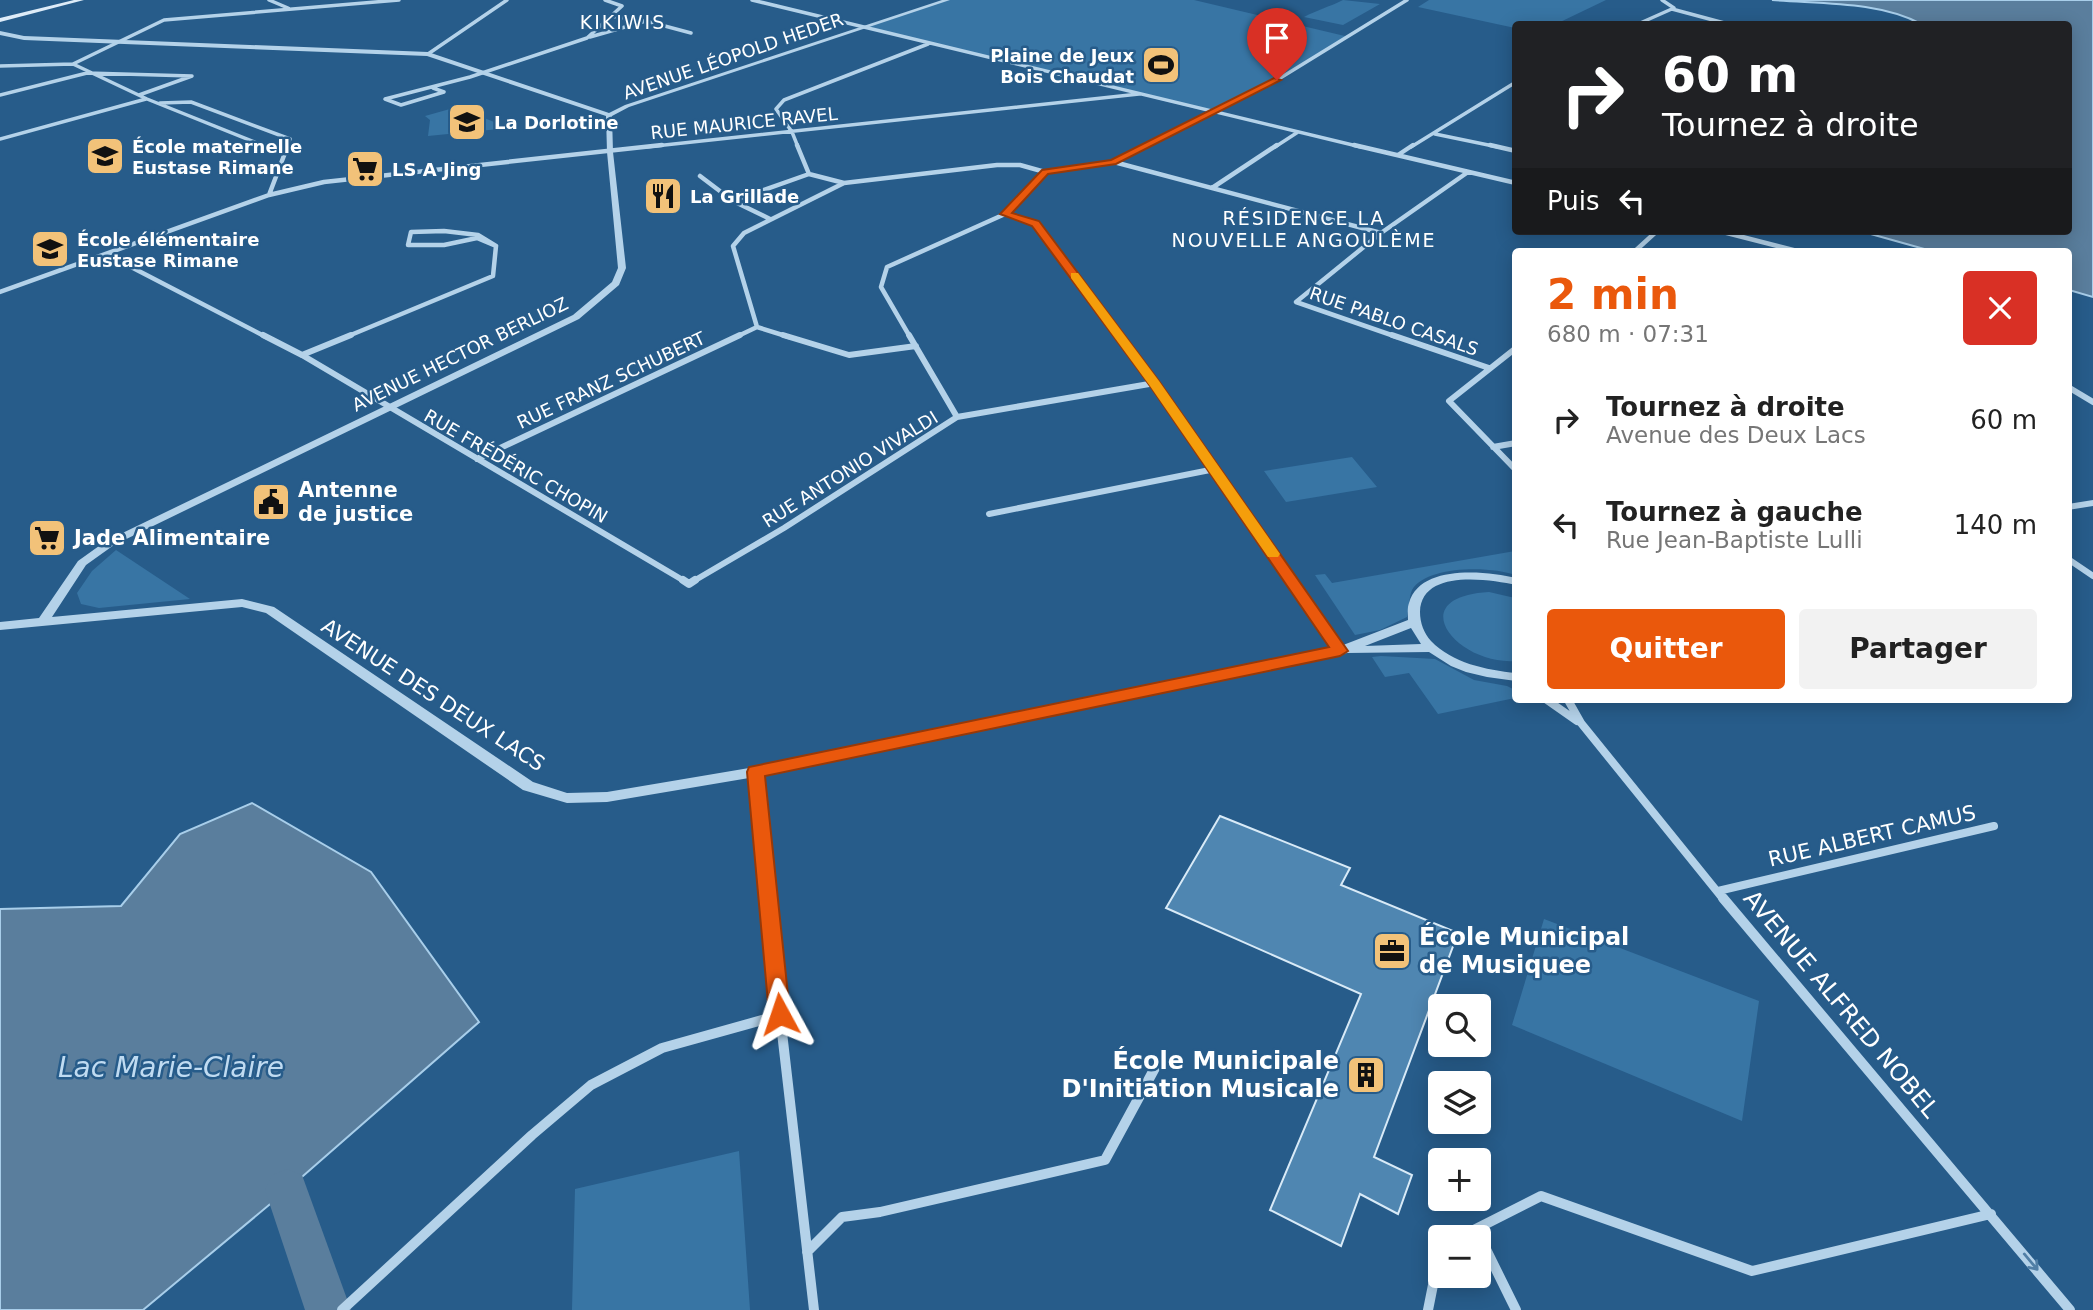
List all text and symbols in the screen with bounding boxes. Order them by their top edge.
street label: AVENUE LÉOPOLD HEDER [620,8,846,104]
pin [1247,8,1307,80]
district label: KIKIWIS [580,11,666,33]
icon: arrive [1258,19,1296,57]
sports icon: Plaine de Jeux Bois Chaudat [1140,44,1182,86]
place label: Plaine de Jeux Bois Chaudat [990,45,1134,87]
text: 60 m [1662,47,1798,104]
icon: right [1547,49,1638,140]
school or university icon: La Dorlotine [446,101,488,143]
street label: RUE MAURICE RAVEL [649,103,839,143]
text: Tournez à droite [1662,106,1919,144]
place label: La Dorlotine [494,112,618,133]
school or university icon: École maternelle Eustase Rimane [84,135,126,177]
place label: École maternelle Eustase Rimane [132,136,302,178]
supermarket icon: LS A Jing [344,148,386,190]
place label: LS A Jing [392,159,481,180]
restaurant icon: La Grillade [642,175,684,217]
icon: left [1613,182,1651,220]
place label: La Grillade [690,186,799,207]
text: Puis [1547,186,1599,216]
district label: RÉSIDENCE LA NOUVELLE ANGOULÈME [1171,207,1437,251]
school or university icon: École élémentaire Eustase Rimane [29,228,71,270]
place label: École élémentaire Eustase Rimane [77,229,259,271]
text: 2 min [1547,270,1679,319]
button: close [1963,271,2037,345]
street label: RUE PABLO CASALS [1307,282,1481,360]
street label: AVENUE HECTOR BERLIOZ [349,293,571,415]
text: 680 m · 07:31 [1547,321,1709,347]
street label: RUE FRANZ SCHUBERT [514,327,709,433]
text: Tournez à droite [1606,392,1845,422]
icon: right [1547,401,1585,439]
street label: RUE FRÉDÉRIC CHOPIN [421,405,611,527]
text: 60 m [1970,405,2037,435]
street label: RUE ANTONIO VIVALDI [758,406,942,532]
text: Avenue des Deux Lacs [1606,422,1866,448]
place label: Antenne de justice [298,478,413,526]
public building icon: Antenne de justice [250,481,292,523]
text: Tournez à gauche [1606,497,1863,527]
icon: left [1547,506,1585,544]
text: 140 m [1954,510,2037,540]
supermarket icon: Jade Alimentaire [26,517,68,559]
place label: Jade Alimentaire [72,526,270,550]
text: Rue Jean-Baptiste Lulli [1606,527,1863,553]
button: Quitter [1547,609,1785,689]
button: Partager [1799,609,2037,689]
street label: AVENUE DES DEUX LACS [317,614,549,776]
street label: RUE ALBERT CAMUS [1766,800,1978,872]
street label: AVENUE ALFRED NOBEL [1738,885,1945,1124]
place label: École Municipal de Musiquee [1419,922,1629,979]
office icon: École Municipal de Musiquee [1371,930,1413,972]
position arrow [743,977,817,1051]
map controls [1428,994,1491,1288]
button: search [1428,994,1491,1057]
place label: École Municipale D'Initiation Musicale [1062,1046,1339,1103]
water label: Lac Marie-Claire [58,1051,284,1084]
building icon: École Municipale D'Initiation Musicale [1345,1054,1387,1096]
button: layers [1428,1071,1491,1134]
button: + [1428,1148,1491,1211]
button: − [1428,1225,1491,1288]
one-way arrow [2023,1252,2038,1270]

